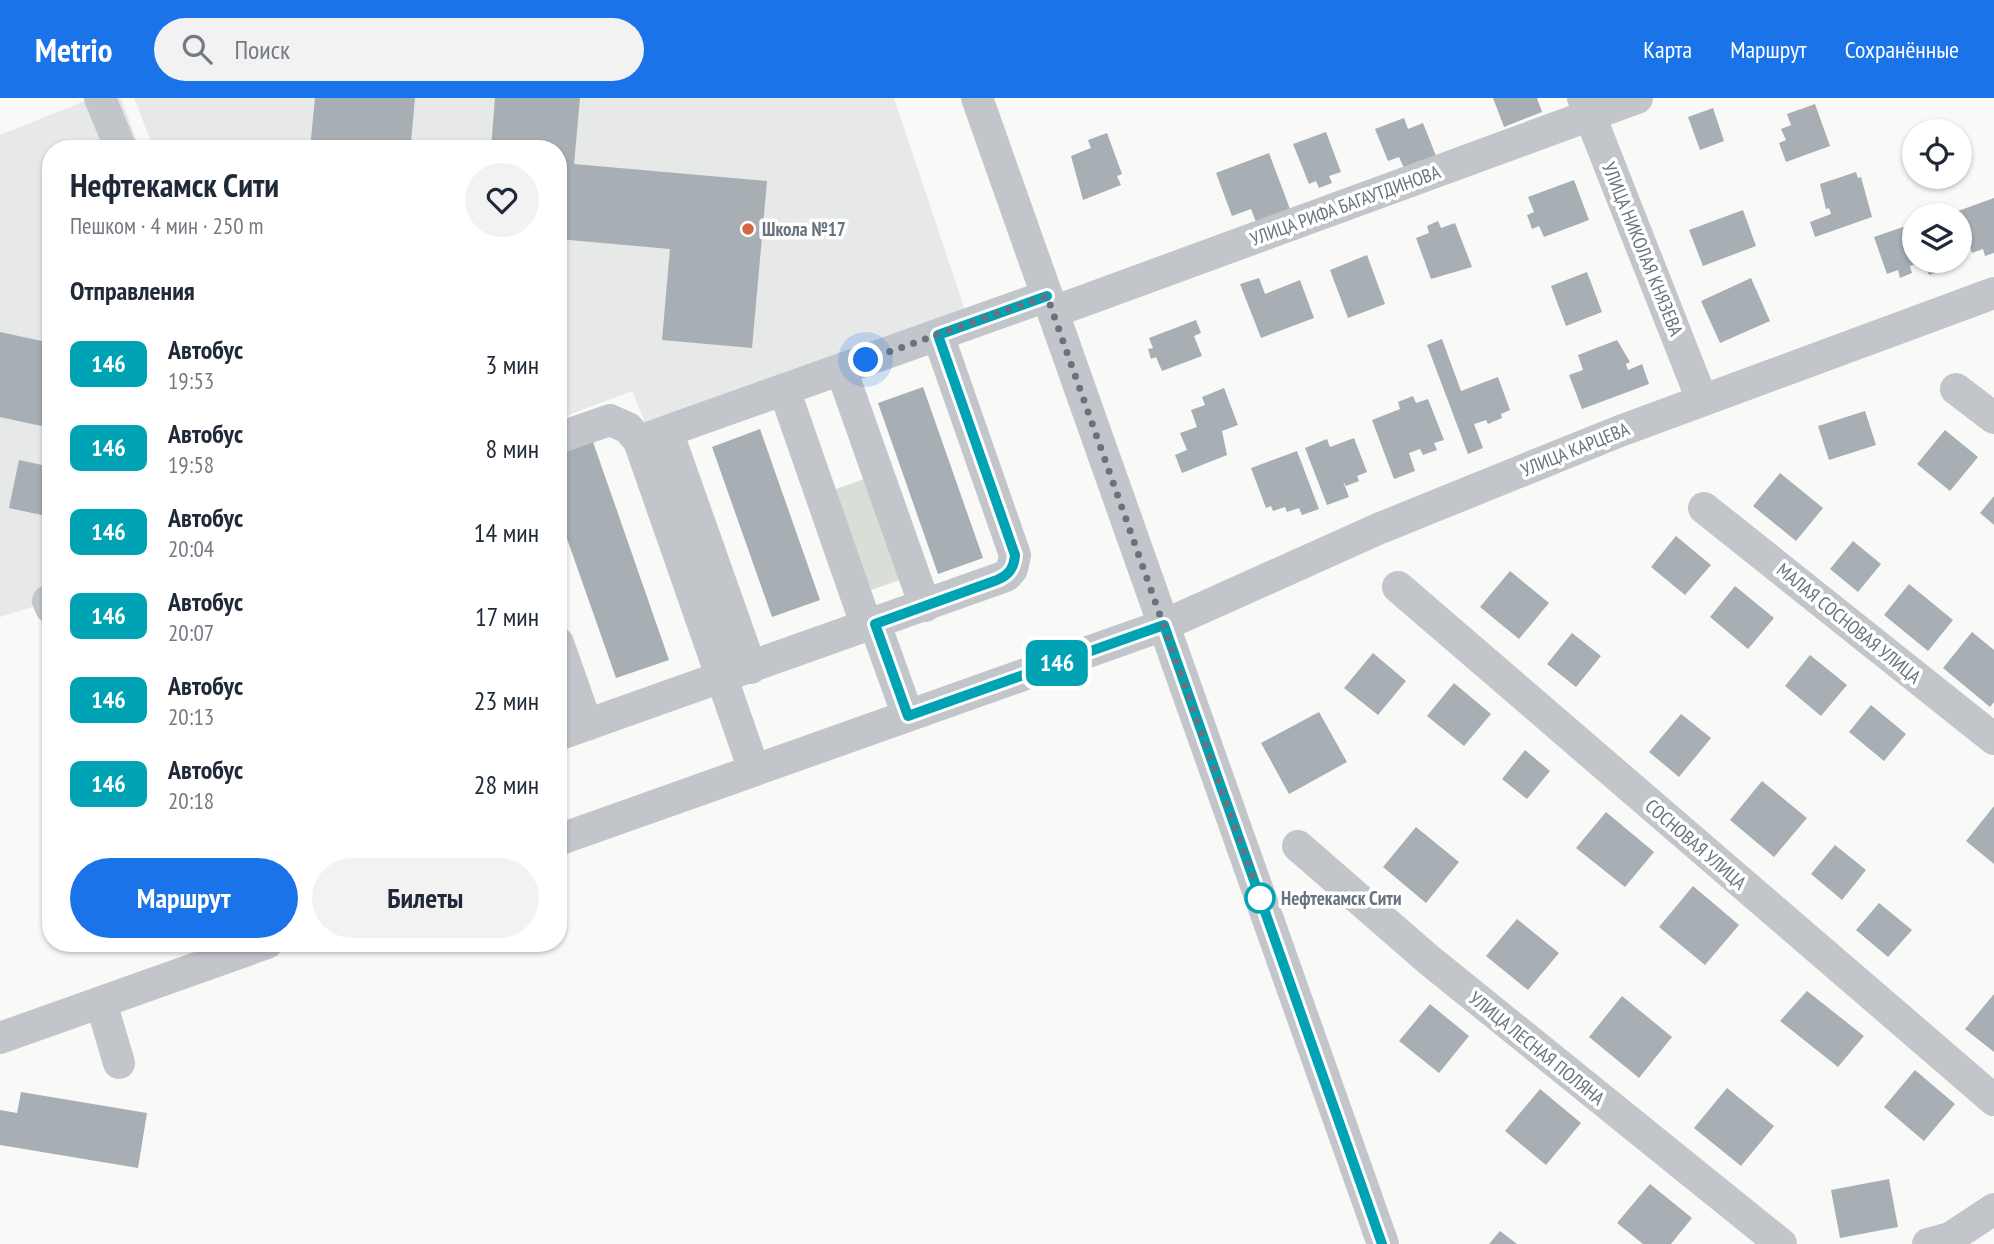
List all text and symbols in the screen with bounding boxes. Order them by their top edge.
search box [154,18,644,81]
text: Metrio [35,28,112,71]
icon: search [178,30,216,68]
text: Поиск [234,33,290,66]
text: Карта [1643,34,1692,65]
text: Маршрут [1730,34,1807,65]
text: Сохранённые [1845,34,1959,65]
map controls [1902,119,1972,273]
button: locate [1902,119,1972,189]
street label: УЛИЦА РИФА БАГАУТДИНОВА [1247,159,1443,251]
street label: УЛИЦА НИКОЛАЯ КНЯЗЕВА [1597,159,1689,339]
text: Нефтекамск Сити [70,163,279,206]
button: heart [465,163,539,237]
button: layers [1902,203,1972,273]
text: Пешком · 4 мин · 250 m [70,211,263,240]
place label: Школа №17 [762,217,846,241]
marker: Школа №17 [740,221,756,237]
text: Отправления [70,274,195,307]
text: Автобус [168,333,243,366]
your location [848,342,883,377]
text: 146 [91,348,126,379]
text: 3 мин [486,348,539,381]
text: 19:53 [168,366,214,395]
street label: УЛИЦА КАРЦЕВА [1517,416,1633,482]
text: Автобус [168,417,243,450]
text: 146 [91,432,126,463]
text: 8 мин [486,432,539,465]
text: 19:58 [168,450,214,479]
text: Автобус [168,501,243,534]
text: 146 [91,516,126,547]
text: 14 мин [474,516,539,549]
text: 20:04 [168,534,214,563]
street label: МАЛАЯ СОСНОВАЯ УЛИЦА [1772,558,1926,688]
text: Автобус [168,585,243,618]
text: 146 [91,600,126,631]
text: 17 мин [475,600,539,633]
text: 20:07 [168,618,214,647]
line badge: 146 [1017,640,1097,686]
text: 146 [1040,647,1074,678]
text: Автобус [168,669,243,702]
text: 146 [91,684,126,715]
text: 23 мин [474,684,539,717]
text: 20:13 [168,702,214,731]
text: Автобус [168,753,243,786]
text: 146 [91,768,126,799]
text: 28 мин [474,768,539,801]
text: 20:18 [168,786,214,815]
street label: СОСНОВАЯ УЛИЦА [1641,794,1751,894]
button: Маршрут [70,858,298,938]
button: Билеты [312,858,539,938]
marker: Нефтекамск Сити [1245,883,1275,913]
place label: Нефтекамск Сити [1281,886,1401,910]
street label: УЛИЦА ЛЕСНАЯ ПОЛЯНА [1464,986,1610,1110]

